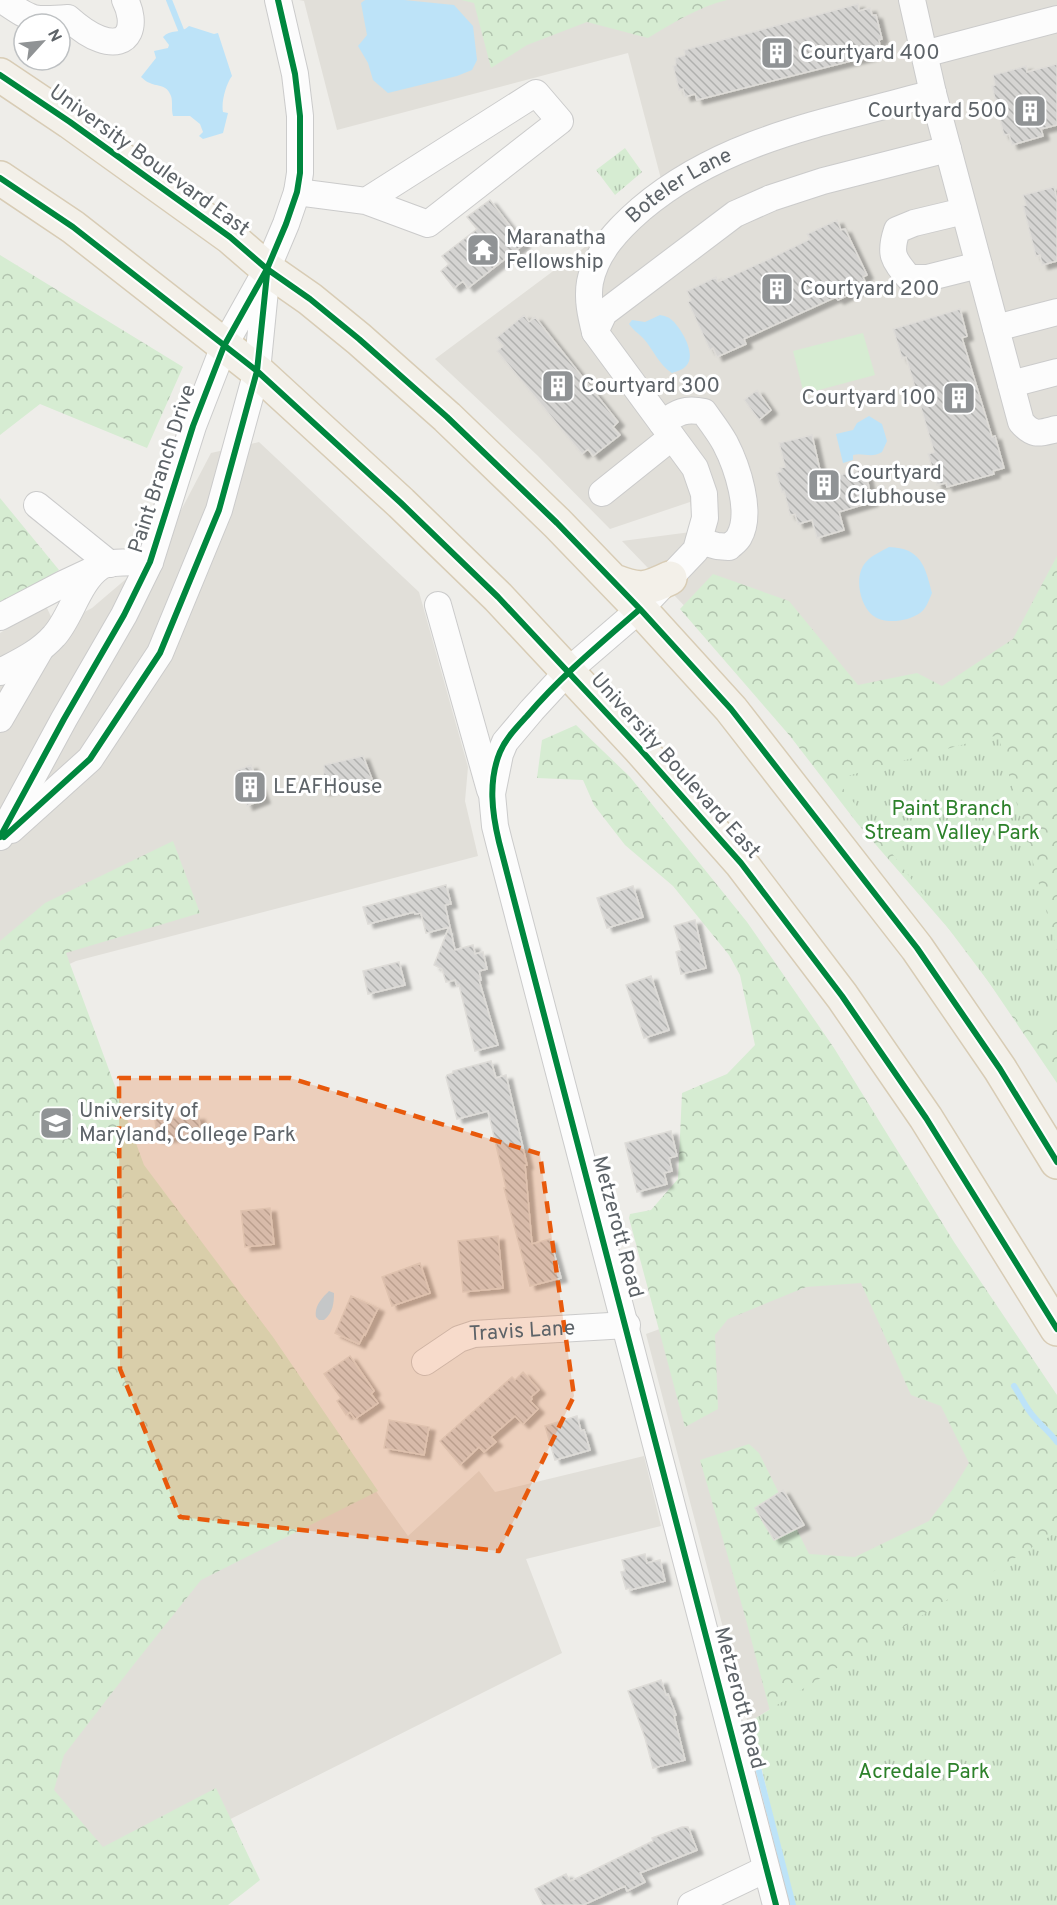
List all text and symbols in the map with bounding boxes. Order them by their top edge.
north arrow [12,12,72,72]
text: N [42,26,65,46]
building icon: Courtyard 400 [759,35,795,71]
place label: Courtyard 400 [800,40,940,67]
street label: University Boulevard East [43,79,255,243]
building icon: Courtyard 500 [1012,93,1048,129]
place label: Courtyard 500 [867,98,1007,125]
street label: Boteler Lane [620,142,736,229]
place label: Maranatha Fellowship [506,225,606,276]
temple icon: Maranatha Fellowship [465,232,501,268]
building icon: Courtyard 200 [759,271,795,307]
place label: Courtyard 200 [800,276,939,303]
building icon: Courtyard 300 [540,368,576,404]
place label: Courtyard 300 [581,373,720,400]
building icon: Courtyard 100 [941,380,977,416]
street label: Paint Branch Drive [123,381,203,557]
place label: Courtyard 100 [802,385,936,412]
place label: Courtyard Clubhouse [847,460,946,511]
building icon: Courtyard Clubhouse [806,467,842,503]
street label: University Boulevard East [584,667,766,865]
building icon: LEAFHouse [232,769,268,805]
place label: LEAFHouse [273,774,382,801]
park label: Paint Branch Stream Valley Park [864,796,1040,847]
place label: University of Maryland, College Park [79,1098,296,1149]
school or university icon: University of Maryland, College Park [38,1105,74,1141]
street label: Metzerott Road [585,1153,649,1301]
street label: Travis Lane [468,1315,576,1348]
street label: Metzerott Road [707,1624,771,1772]
park label: Acredale Park [858,1759,990,1786]

